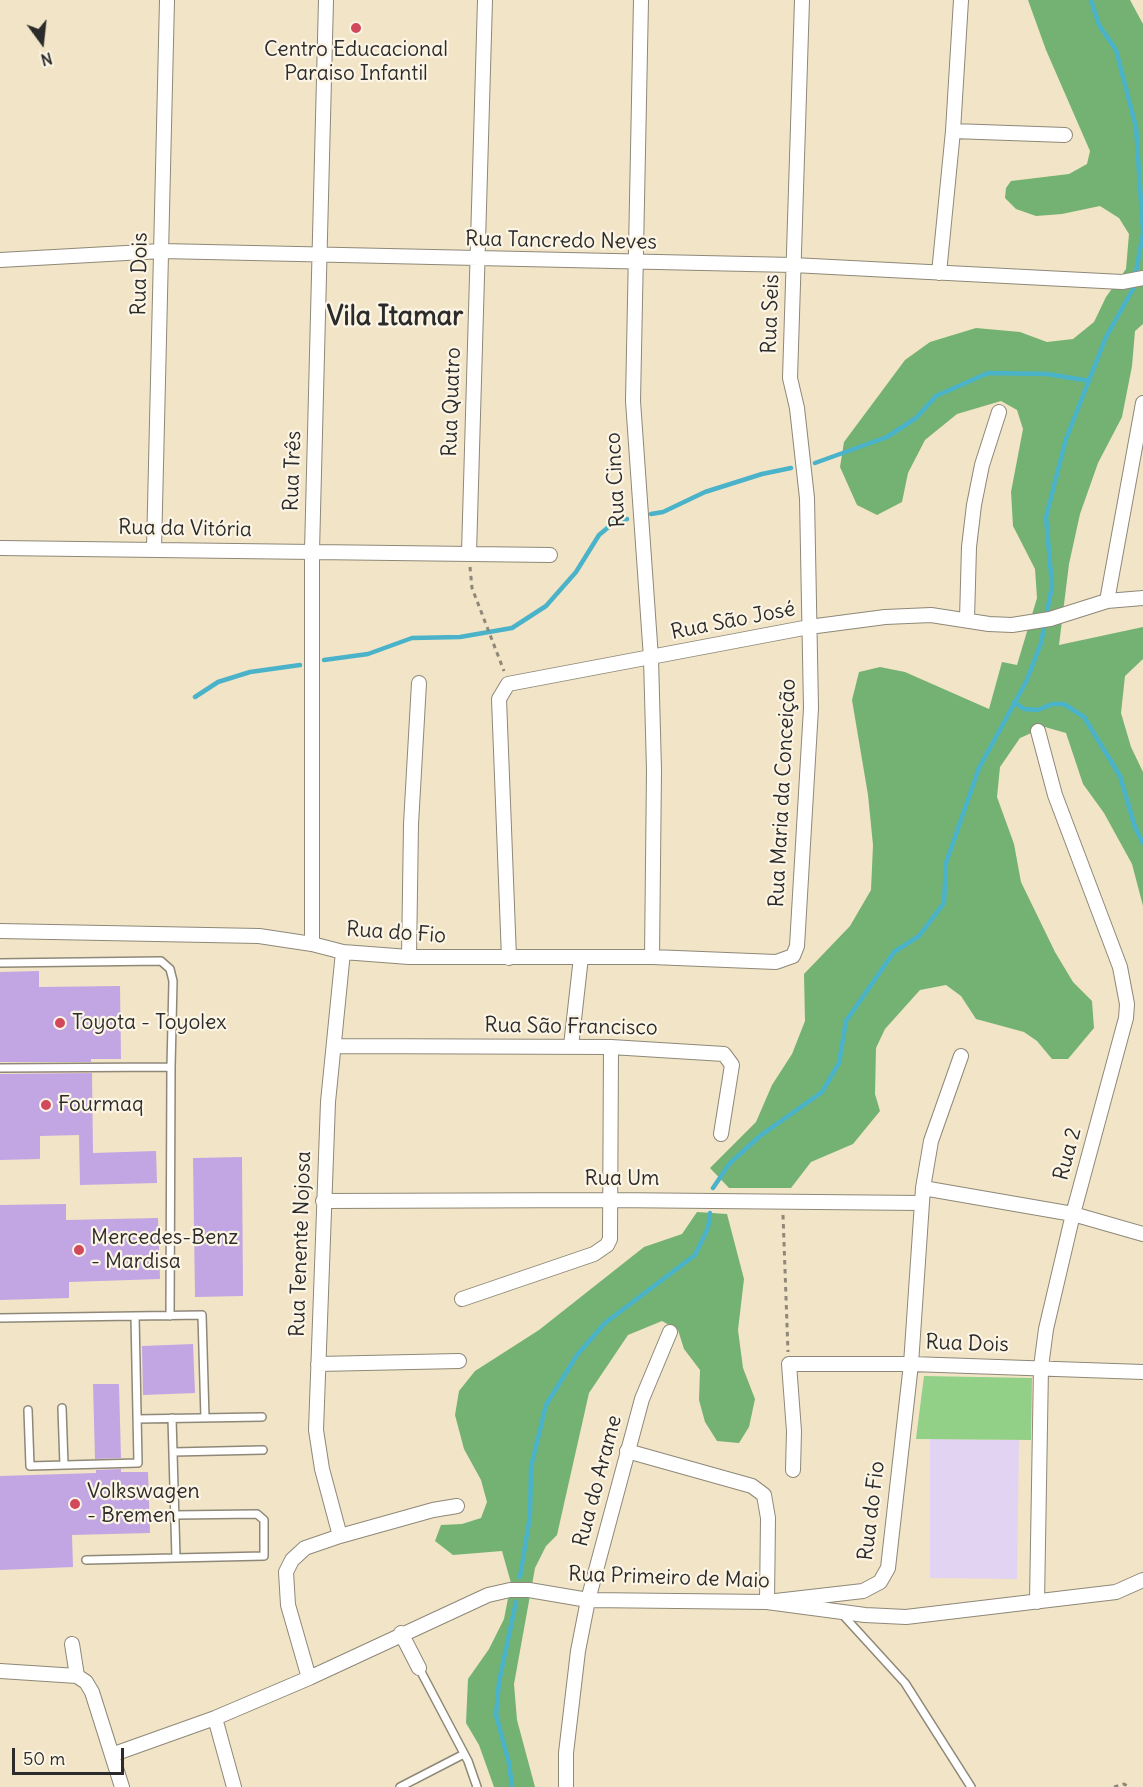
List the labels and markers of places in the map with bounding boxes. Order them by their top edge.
marker: Centro Educacional Paraiso Infantil [349,21,363,35]
place label: Centro Educacional Paraiso Infantil [264,37,448,87]
place label: Toyota - Toyolex [72,1010,227,1036]
marker: Toyota - Toyolex [53,1016,67,1030]
place label: Fourmaq [58,1092,144,1118]
marker: Fourmaq [39,1098,53,1112]
place label: Mercedes-Benz - Mardisa [91,1225,238,1275]
marker: Mercedes-Benz - Mardisa [72,1243,86,1257]
place label: Volkswagen - Bremen [87,1479,200,1529]
marker: Volkswagen - Bremen [68,1497,82,1511]

